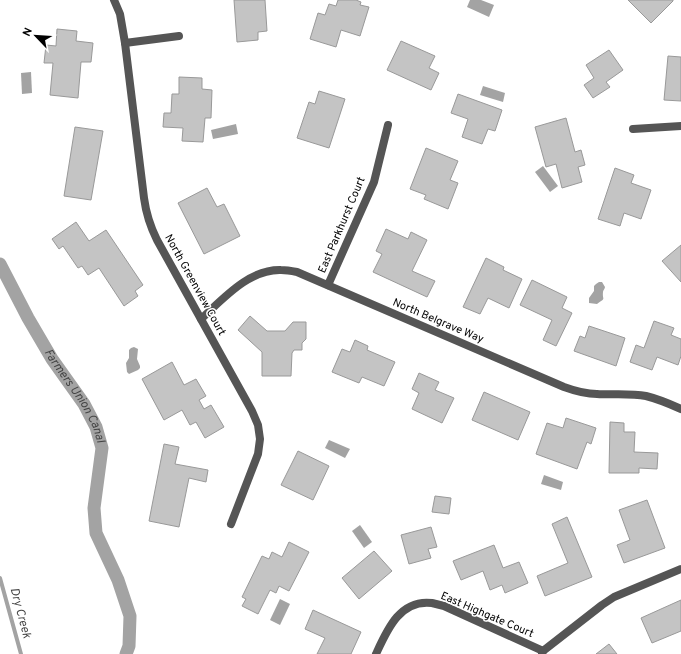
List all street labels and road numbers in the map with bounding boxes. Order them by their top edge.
street label: East Parkhurst Court [315,175,369,275]
street label: North Greenview Court [161,232,229,338]
street label: North Belgrave Way [390,295,486,347]
street label: East Highgate Court [438,589,536,641]

